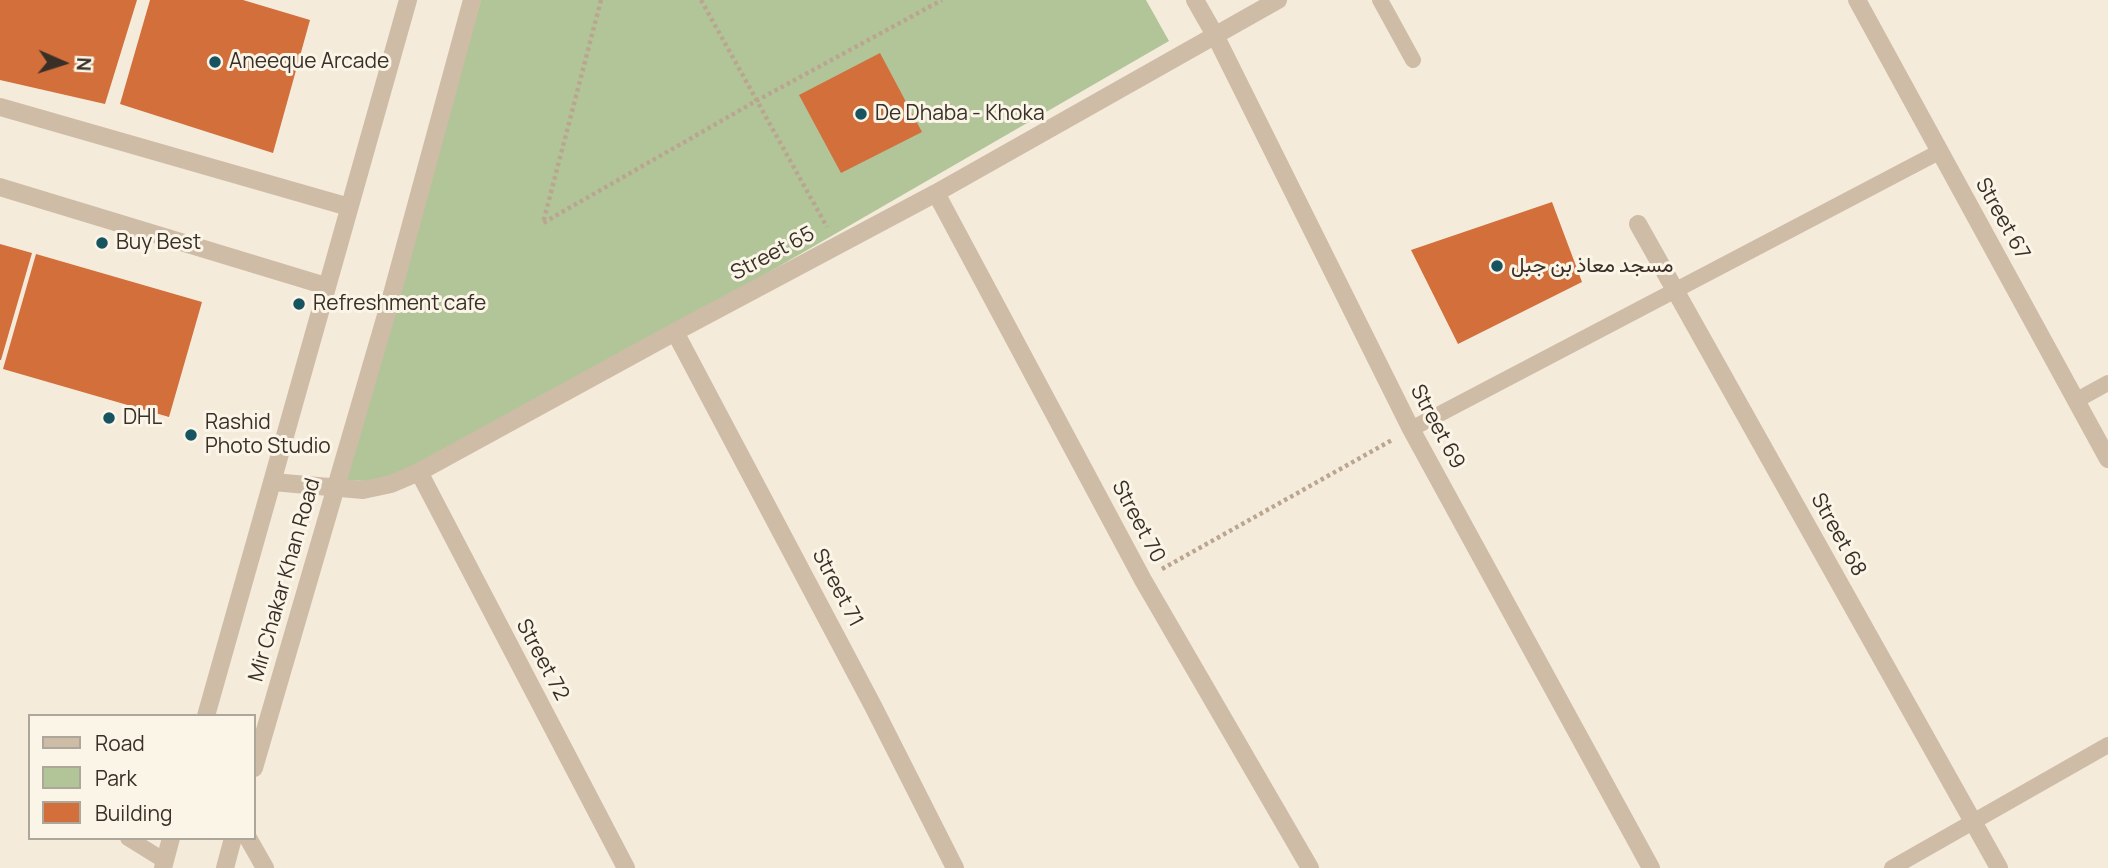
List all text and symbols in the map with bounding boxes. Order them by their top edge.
north arrow [28,28,98,98]
place label: Aneeque Arcade [229,49,389,75]
marker: Aneeque Arcade [207,54,223,70]
text: N [71,57,97,72]
place label: De Dhaba - Khoka [875,101,1045,127]
marker: De Dhaba - Khoka [853,106,869,122]
street label: Street 67 [1969,174,2035,264]
street label: Street 65 [727,222,819,286]
place label: Buy Best [116,230,201,256]
marker: Buy Best [94,235,110,251]
place label: مسجد معاذ بن جبل [1511,253,1674,279]
marker: مسجد معاذ بن جبل [1489,258,1505,274]
place label: Refreshment cafe [313,291,486,317]
marker: Refreshment cafe [291,296,307,312]
street label: Street 69 [1404,381,1470,473]
place label: DHL [123,405,162,431]
marker: DHL [101,410,117,426]
place label: Rashid Photo Studio [205,410,331,460]
marker: Rashid Photo Studio [183,427,199,443]
street label: Mir Chakar Khan Road [244,475,326,685]
street label: Street 70 [1106,477,1170,567]
street label: Street 68 [1805,489,1871,581]
street label: Street 71 [806,545,868,631]
street label: Street 72 [510,615,574,705]
legend [28,714,256,840]
text: Road [95,729,145,757]
text: Park [95,764,137,792]
text: Building [95,799,172,827]

